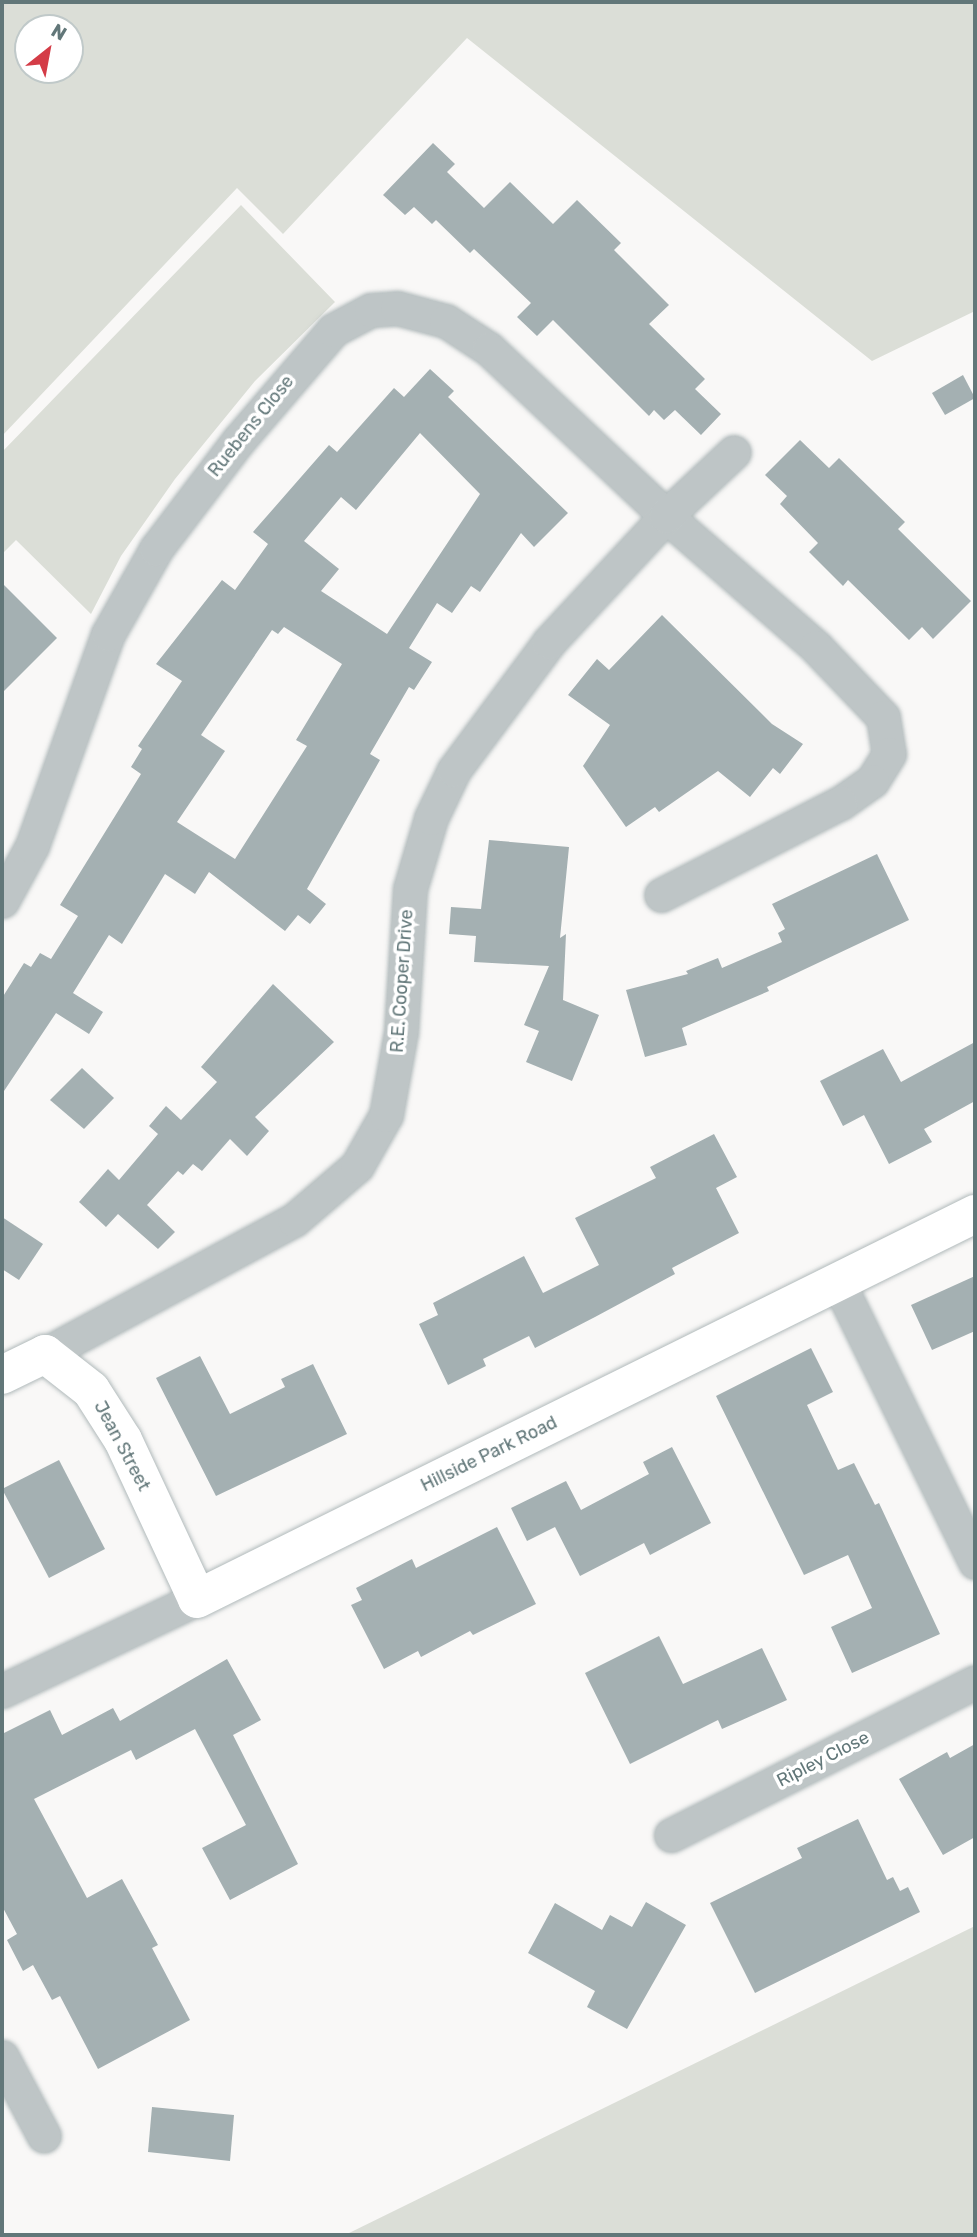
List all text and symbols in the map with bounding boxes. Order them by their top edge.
north arrow [14,14,84,84]
text: N [47,19,71,46]
street label: Ruebens Close [204,371,298,481]
street label: R.E. Cooper Drive [386,908,418,1054]
street label: Jean Street [89,1397,155,1495]
street label: Hillside Park Road [417,1412,561,1496]
street label: Ripley Close [773,1726,873,1792]

